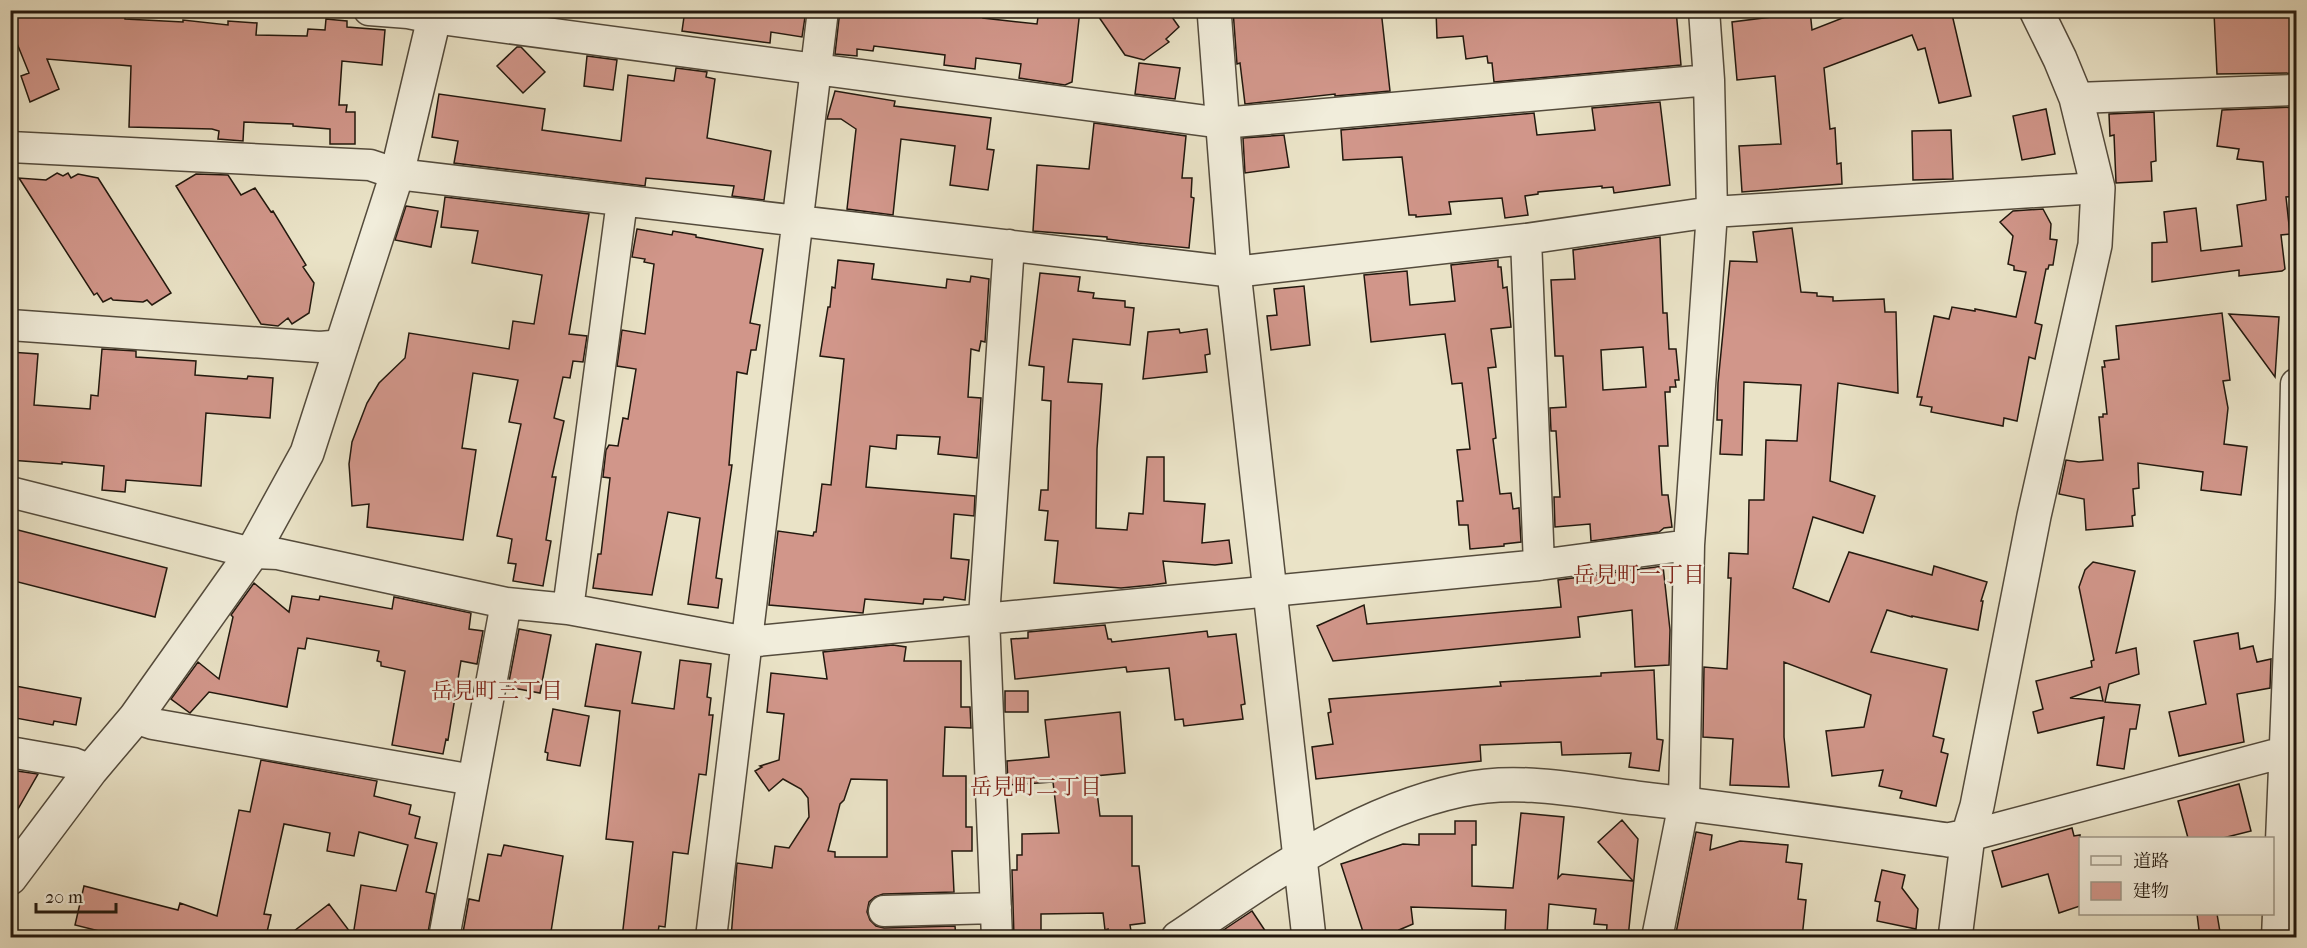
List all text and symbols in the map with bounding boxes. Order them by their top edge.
district label: 岳見町一丁目 [1573,562,1705,588]
district label: 岳見町三丁目 [431,678,563,704]
district label: 岳見町二丁目 [970,774,1102,800]
legend [2079,837,2274,915]
text: 道路 [2133,851,2169,872]
scale bar [36,876,116,914]
text: 建物 [2133,881,2169,902]
text: 20 m [45,887,83,908]

